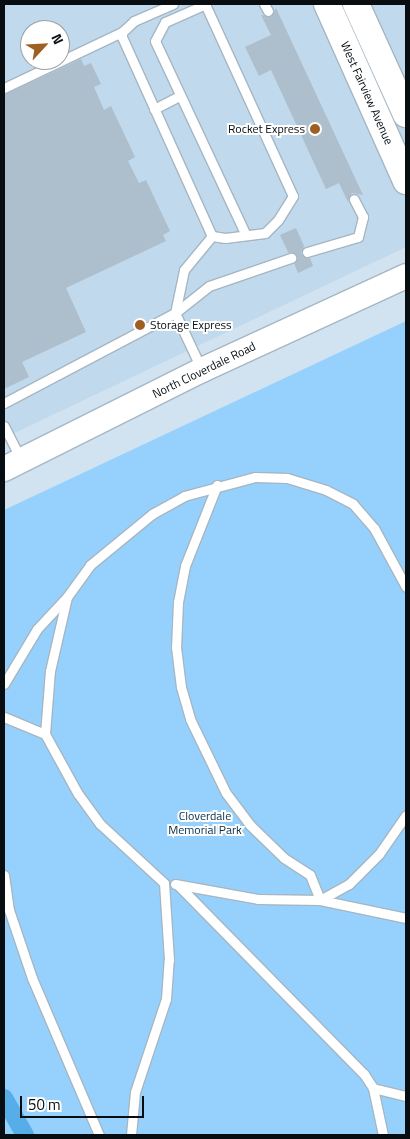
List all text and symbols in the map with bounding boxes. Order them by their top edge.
north arrow [20,20,70,70]
text: N [47,30,70,48]
street label: West Fairview Avenue [338,39,396,147]
place label: Rocket Express [228,122,305,136]
marker: Rocket Express [309,123,321,135]
place label: Storage Express [150,318,232,332]
marker: Storage Express [134,319,146,331]
street label: North Cloverdale Road [150,339,258,401]
park label: Cloverdale Memorial Park [168,809,242,837]
scale bar [22,1086,146,1118]
text: 50 m [28,1093,61,1116]

